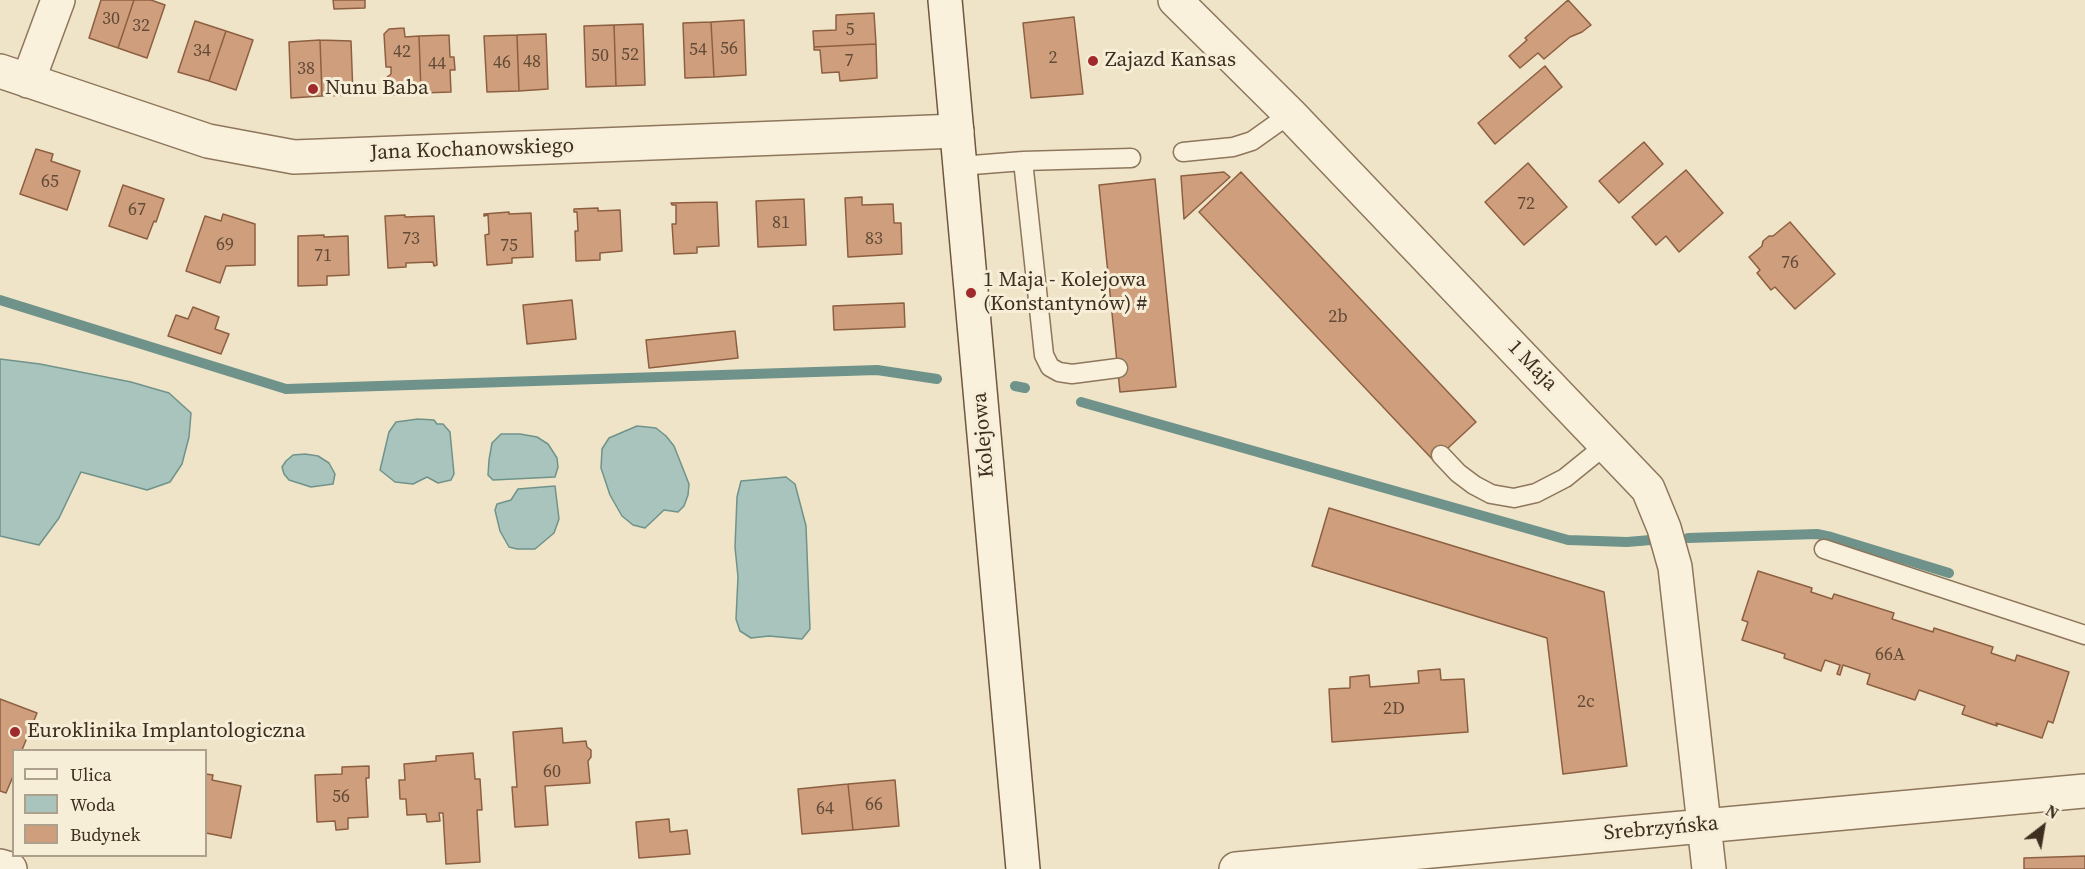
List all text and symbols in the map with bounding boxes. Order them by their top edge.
house number: 30 [102,8,120,30]
house number: 32 [132,15,150,37]
house number: 5 [846,19,854,41]
house number: 56 [720,38,738,60]
house number: 54 [689,39,707,61]
house number: 34 [193,40,211,62]
house number: 42 [393,41,411,63]
house number: 52 [621,44,639,66]
house number: 50 [591,45,609,67]
house number: 2 [1049,47,1057,69]
place label: Zajazd Kansas [1105,48,1236,74]
house number: 7 [845,50,853,72]
house number: 48 [523,51,541,73]
house number: 46 [493,52,511,74]
house number: 44 [428,53,446,75]
marker: Zajazd Kansas [1086,54,1100,68]
house number: 38 [297,58,315,80]
place label: Nunu Baba [325,76,429,102]
marker: Nunu Baba [306,82,320,96]
street label: Jana Kochanowskiego [370,134,574,166]
house number: 65 [41,171,59,193]
house number: 72 [1517,193,1535,215]
house number: 67 [128,199,146,221]
house number: 81 [772,212,790,234]
house number: 73 [402,228,420,250]
house number: 83 [865,228,883,250]
house number: 69 [216,234,234,256]
house number: 75 [500,235,518,257]
house number: 71 [314,245,332,267]
house number: 76 [1781,252,1799,274]
place label: 1 Maja - Kolejowa (Konstantynów) # [983,268,1147,318]
marker: 1 Maja - Kolejowa (Konstantynów) # [964,286,978,300]
house number: 2b [1328,306,1348,328]
street label: 1 Maja [1502,335,1562,397]
street label: Kolejowa [968,391,1000,479]
house number: 66A [1875,644,1905,666]
house number: 2c [1577,691,1595,713]
house number: 2D [1383,698,1405,720]
place label: Euroklinika Implantologiczna [27,719,306,745]
marker: Euroklinika Implantologiczna [8,725,22,739]
legend [12,749,207,857]
house number: 60 [543,761,561,783]
text: Ulica [70,762,112,787]
house number: 56 [332,786,350,808]
text: Woda [70,792,115,817]
house number: 66 [865,794,883,816]
north arrow [2013,797,2073,857]
house number: 64 [816,798,834,820]
text: N [2042,799,2063,824]
street label: Srebrzyńska [1603,811,1719,847]
text: Budynek [70,822,140,847]

